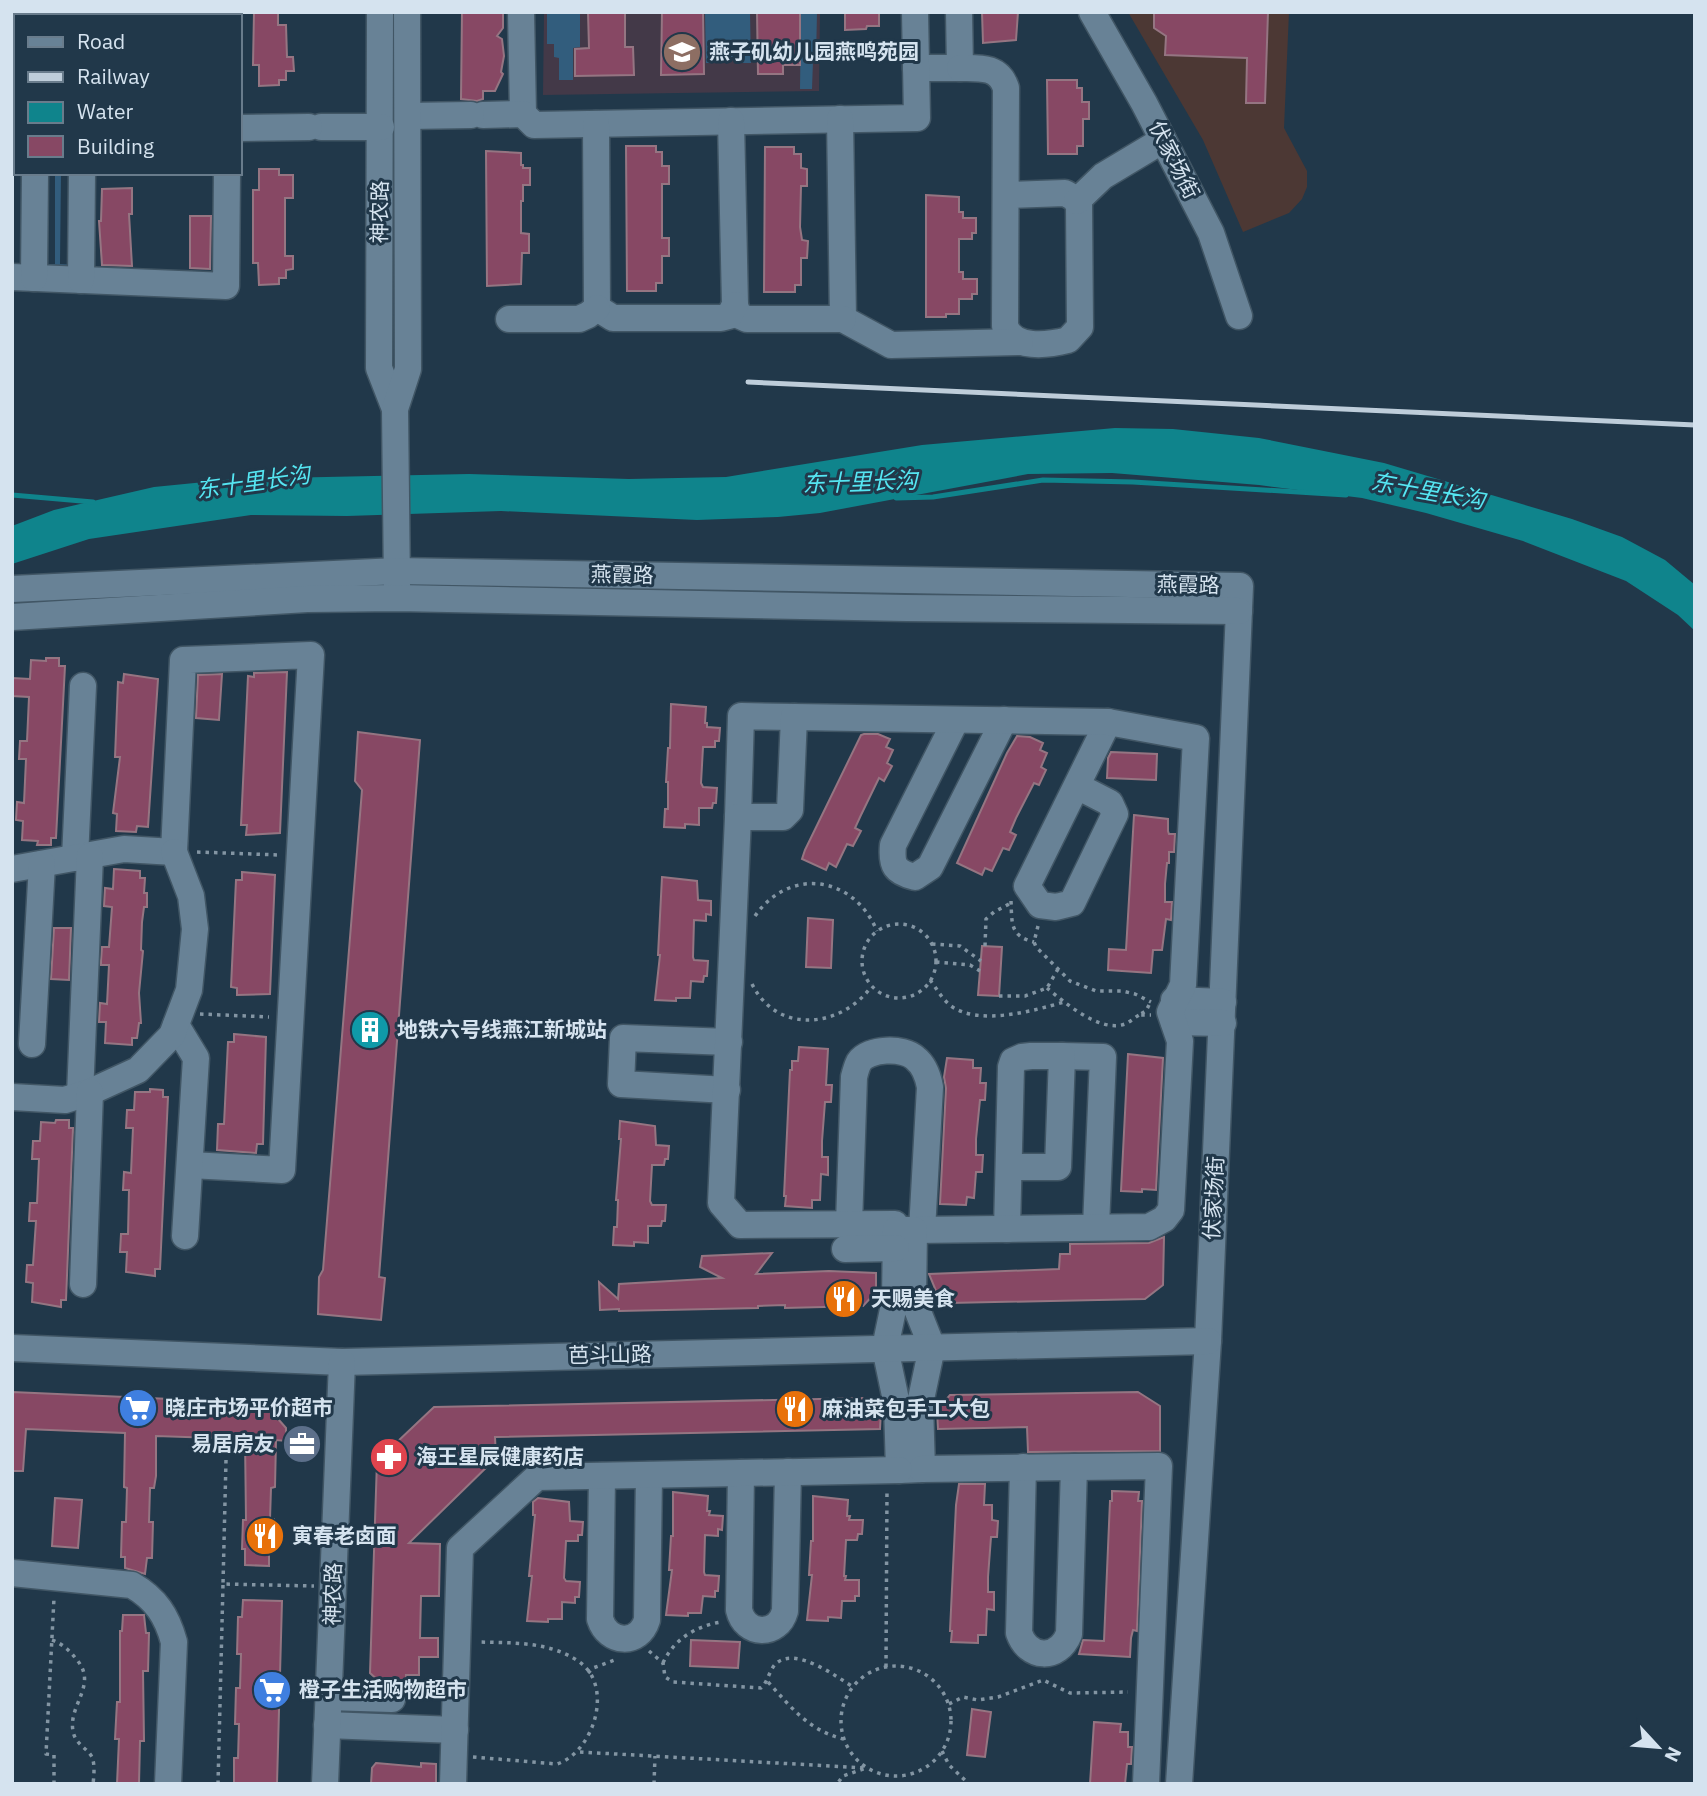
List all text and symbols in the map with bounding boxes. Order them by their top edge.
legend [14,14,242,175]
text: Road [77,27,125,55]
school or university icon: 燕子矶幼儿园燕鸣苑园 [661,31,703,73]
place label: 燕子矶幼儿园燕鸣苑园 [709,37,919,65]
text: Railway [77,62,150,90]
text: Water [77,97,134,125]
street label: 伏家场街 [1143,116,1206,203]
text: Building [77,132,154,160]
street label: 神农路 [364,180,394,244]
water label: 东十里长沟 [194,458,315,504]
water label: 东十里长沟 [802,464,921,498]
water label: 东十里长沟 [1369,465,1490,515]
street label: 燕霞路 [590,559,654,589]
street label: 燕霞路 [1156,569,1220,599]
building icon: 地铁六号线燕江新城站 [349,1009,391,1051]
place label: 地铁六号线燕江新城站 [397,1015,607,1043]
street label: 伏家场街 [1197,1155,1229,1241]
restaurant icon: 天赐美食 [823,1278,865,1320]
place label: 天赐美食 [871,1284,955,1312]
street label: 芭斗山路 [568,1339,652,1369]
supermarket icon: 晓庄市场平价超市 [117,1387,159,1429]
restaurant icon: 麻油菜包手工大包 [774,1388,816,1430]
place label: 晓庄市场平价超市 [165,1393,333,1421]
place label: 麻油菜包手工大包 [822,1394,990,1422]
office icon: 易居房友 [281,1423,323,1465]
place label: 易居房友 [191,1429,275,1457]
pharmacy icon: 海王星辰健康药店 [368,1436,410,1478]
place label: 海王星辰健康药店 [416,1442,584,1470]
restaurant icon: 寅春老卤面 [244,1515,286,1557]
place label: 寅春老卤面 [292,1521,397,1549]
street label: 神农路 [317,1562,347,1626]
supermarket icon: 橙子生活购物超市 [251,1669,293,1711]
place label: 橙子生活购物超市 [299,1675,467,1703]
north arrow [1623,1712,1693,1782]
text: N [1659,1743,1687,1766]

